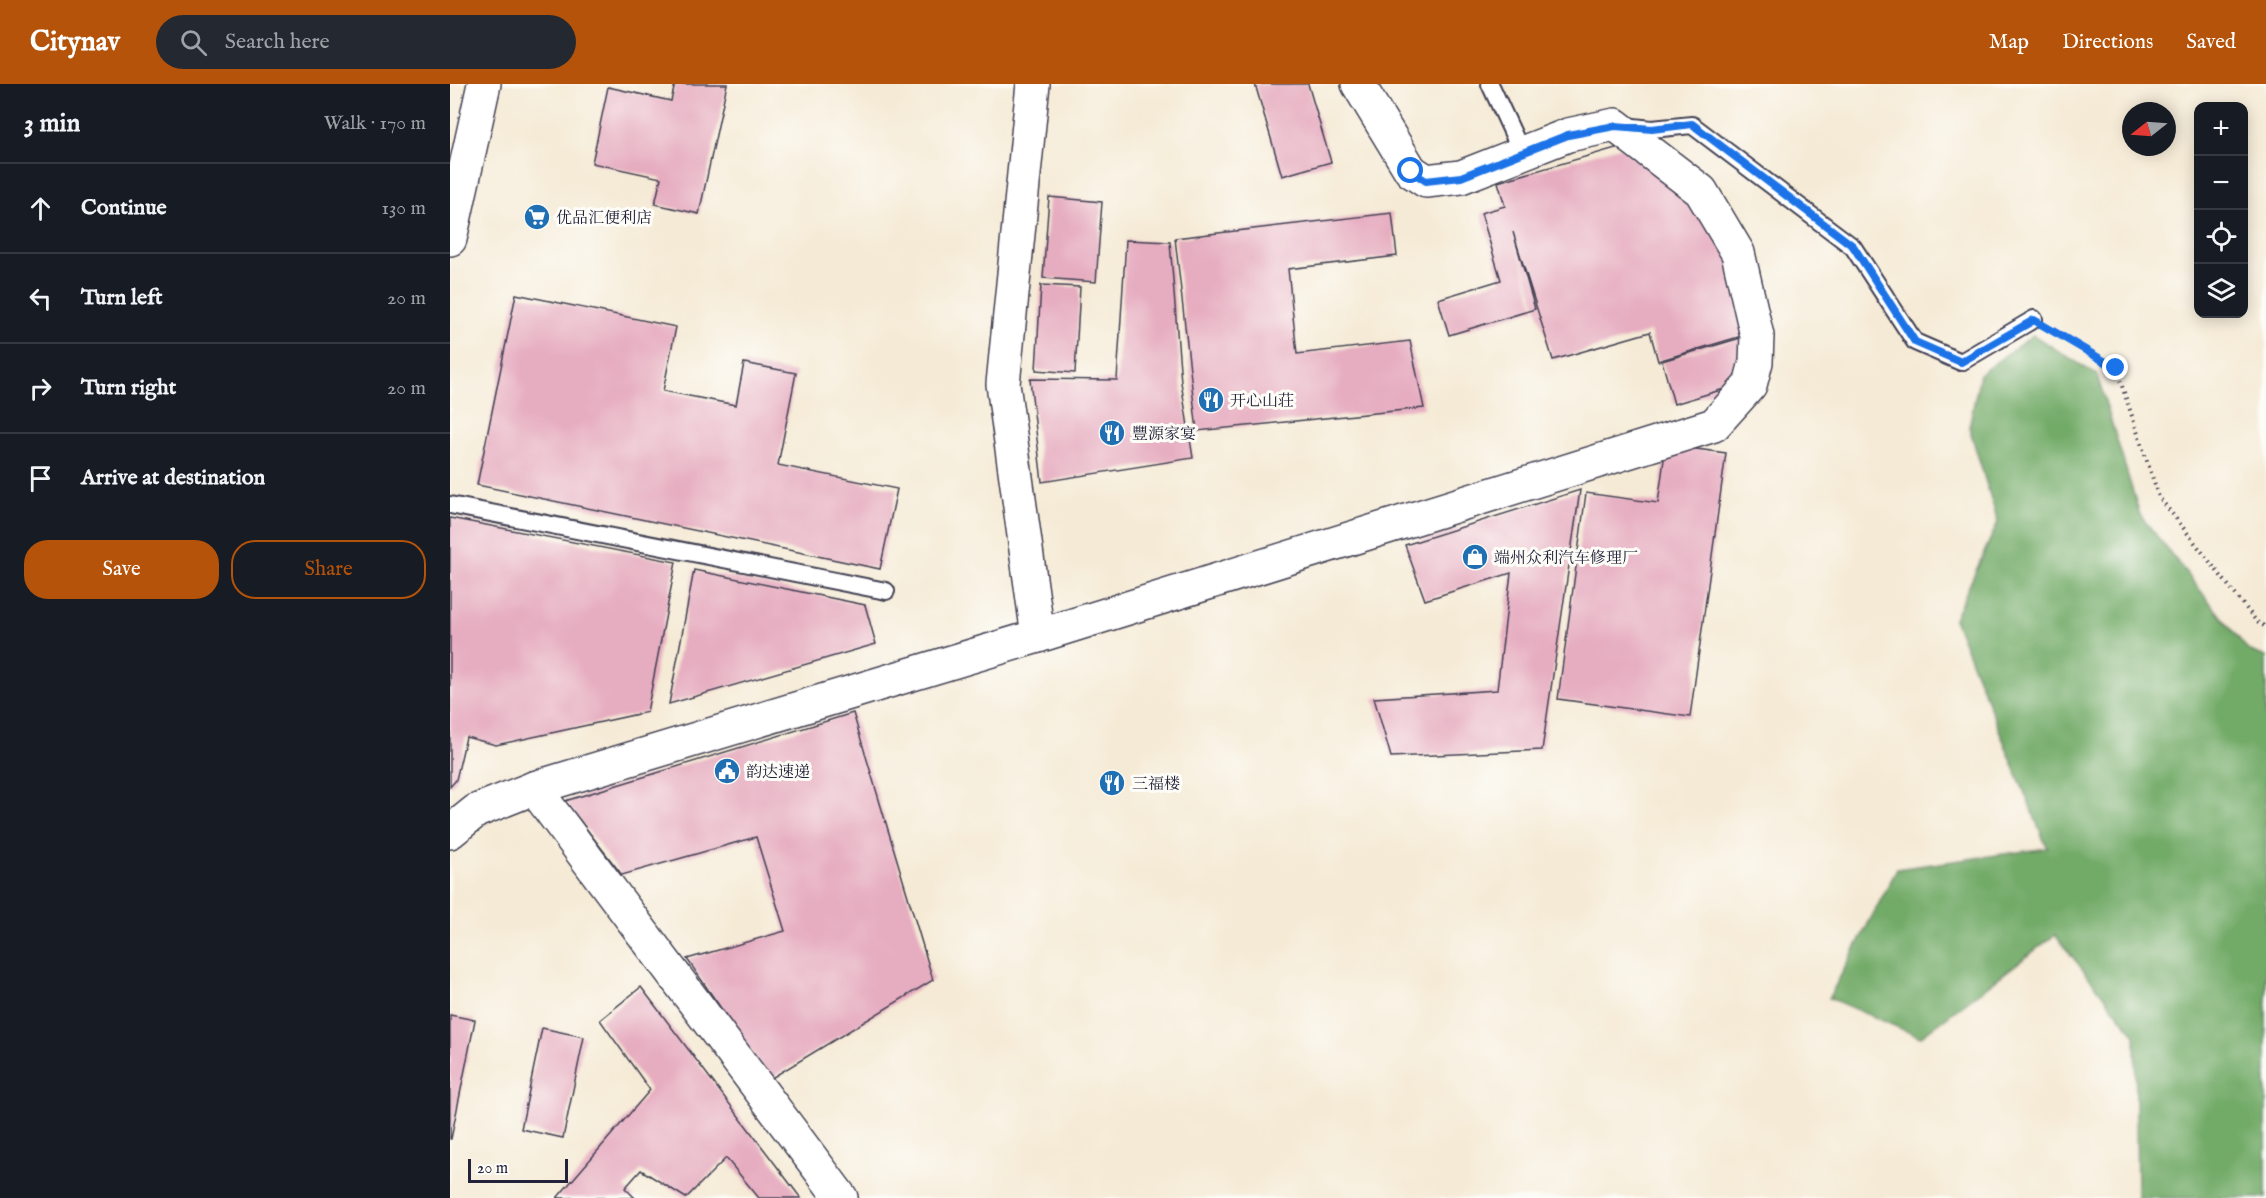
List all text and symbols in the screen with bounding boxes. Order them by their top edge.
search box [156,15,576,69]
text: Citynav [30,25,120,60]
icon: search [177,26,210,59]
text: Search here [225,28,330,56]
text: Map [1989,29,2029,56]
text: Directions [2062,29,2153,56]
text: Saved [2186,29,2236,56]
north arrow [2122,102,2176,156]
map controls [2194,102,2248,318]
button: + [2194,102,2248,156]
text: 3 min [24,107,80,140]
text: Walk · 170 m [324,111,426,136]
button: − [2194,156,2248,210]
route start [1397,157,1423,183]
icon: ahead [24,192,57,225]
text: Continue [81,194,167,222]
text: 130 m [381,196,426,221]
supermarket icon: 优品汇便利店 [522,202,552,232]
place label: 优品汇便利店 [556,209,652,229]
button: locate [2194,210,2248,264]
button: layers [2194,264,2248,318]
icon: left [24,282,57,315]
text: Turn left [81,284,163,312]
text: 20 m [387,286,426,311]
route end [2102,354,2128,380]
icon: right [24,372,57,405]
text: Turn right [81,374,176,402]
text: 20 m [387,376,426,401]
restaurant icon: 开心山荘 [1196,385,1226,415]
place label: 开心山荘 [1230,392,1294,412]
restaurant icon: 豐源家宴 [1097,418,1127,448]
place label: 豐源家宴 [1132,425,1196,445]
icon: arrive [24,462,57,495]
text: Arrive at destination [81,464,265,492]
button: Save [24,540,219,599]
button: Share [231,540,426,599]
shop icon: 端州众利汽车修理厂 [1460,542,1490,572]
place label: 端州众利汽车修理厂 [1494,549,1638,569]
public building icon: 韵达速递 [712,756,742,786]
place label: 韵达速递 [746,763,810,783]
restaurant icon: 三福楼 [1097,768,1127,798]
place label: 三福楼 [1132,775,1180,795]
scale bar [468,1156,568,1184]
text: 20 m [477,1159,508,1179]

